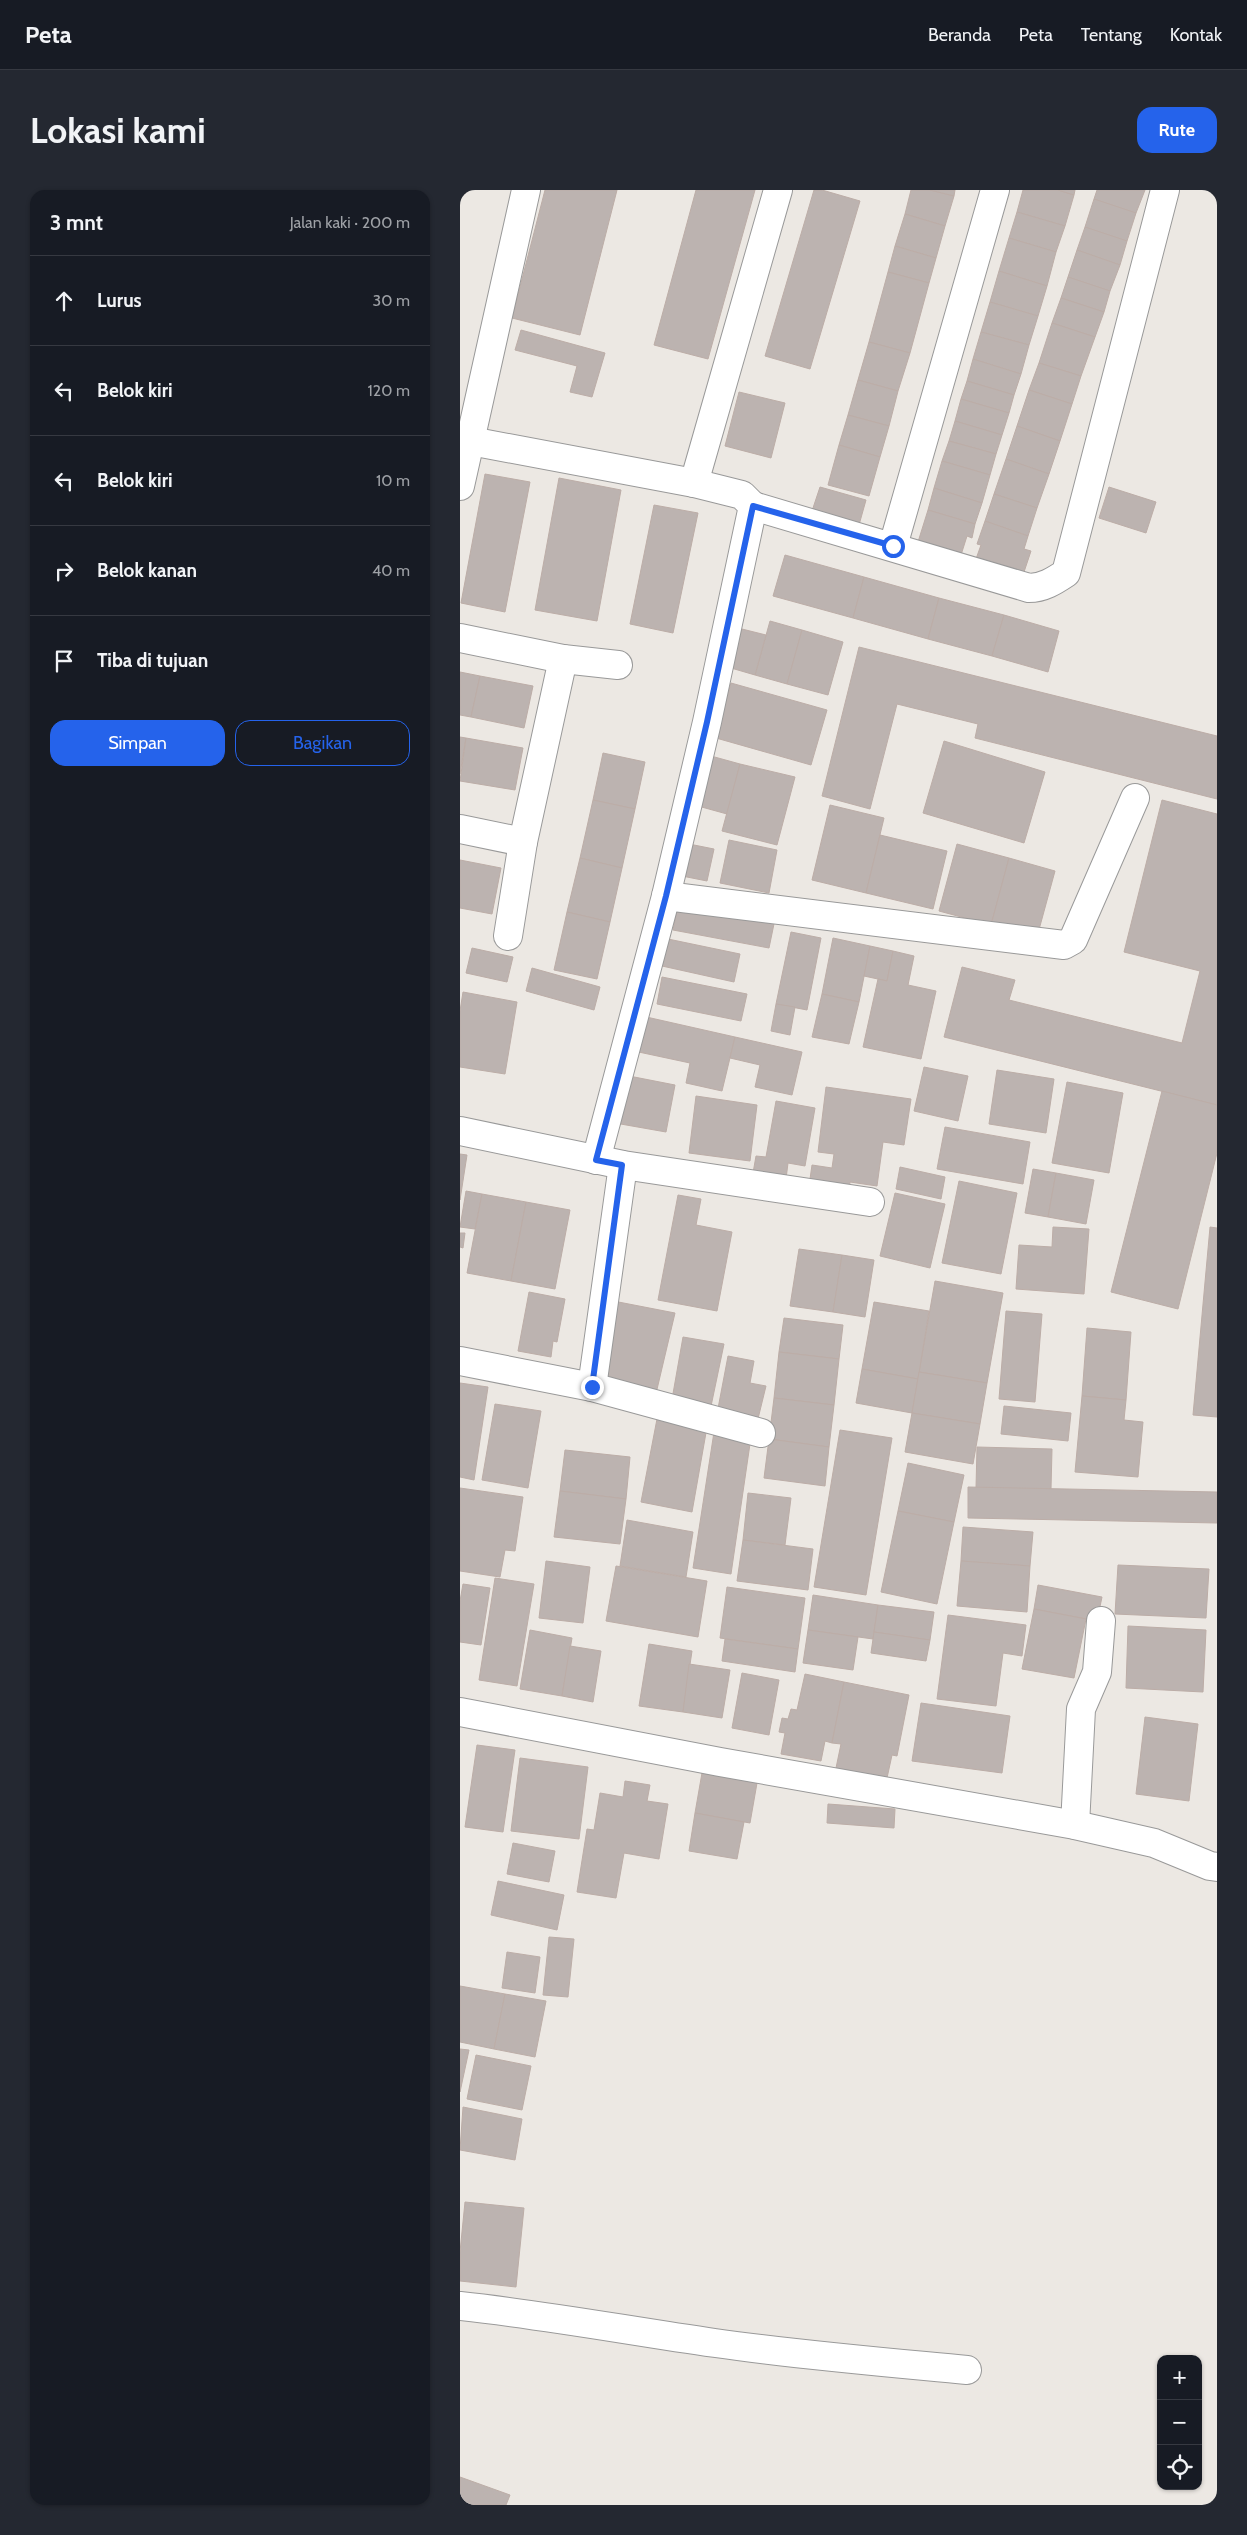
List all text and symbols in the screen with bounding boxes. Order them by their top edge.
text: Peta [25,20,72,49]
text: Beranda [928,24,991,46]
text: Peta [1019,24,1053,46]
text: Tentang [1081,24,1142,46]
text: Kontak [1170,24,1222,46]
button: Rute [1137,107,1217,153]
text: Lokasi kami [30,109,206,152]
text: 3 mnt [50,210,103,235]
text: Jalan kaki · 200 m [290,213,410,232]
icon: ahead [50,287,78,315]
text: Lurus [97,289,142,312]
text: 30 m [373,291,410,310]
icon: left [50,377,78,405]
text: Belok kiri [97,379,173,402]
text: 120 m [368,381,410,400]
icon: left [50,467,78,495]
text: Belok kiri [97,469,173,492]
text: 10 m [376,471,410,490]
route start [882,535,905,558]
icon: right [50,557,78,585]
text: Belok kanan [97,559,197,582]
text: 40 m [372,561,410,580]
icon: arrive [50,647,78,675]
text: Tiba di tujuan [97,649,208,672]
button: Simpan [50,720,225,766]
button: Bagikan [235,720,410,766]
route end [581,1376,604,1399]
map controls [1157,2355,1202,2490]
button: + [1157,2355,1202,2400]
button: − [1157,2400,1202,2445]
button: locate [1157,2445,1202,2490]

